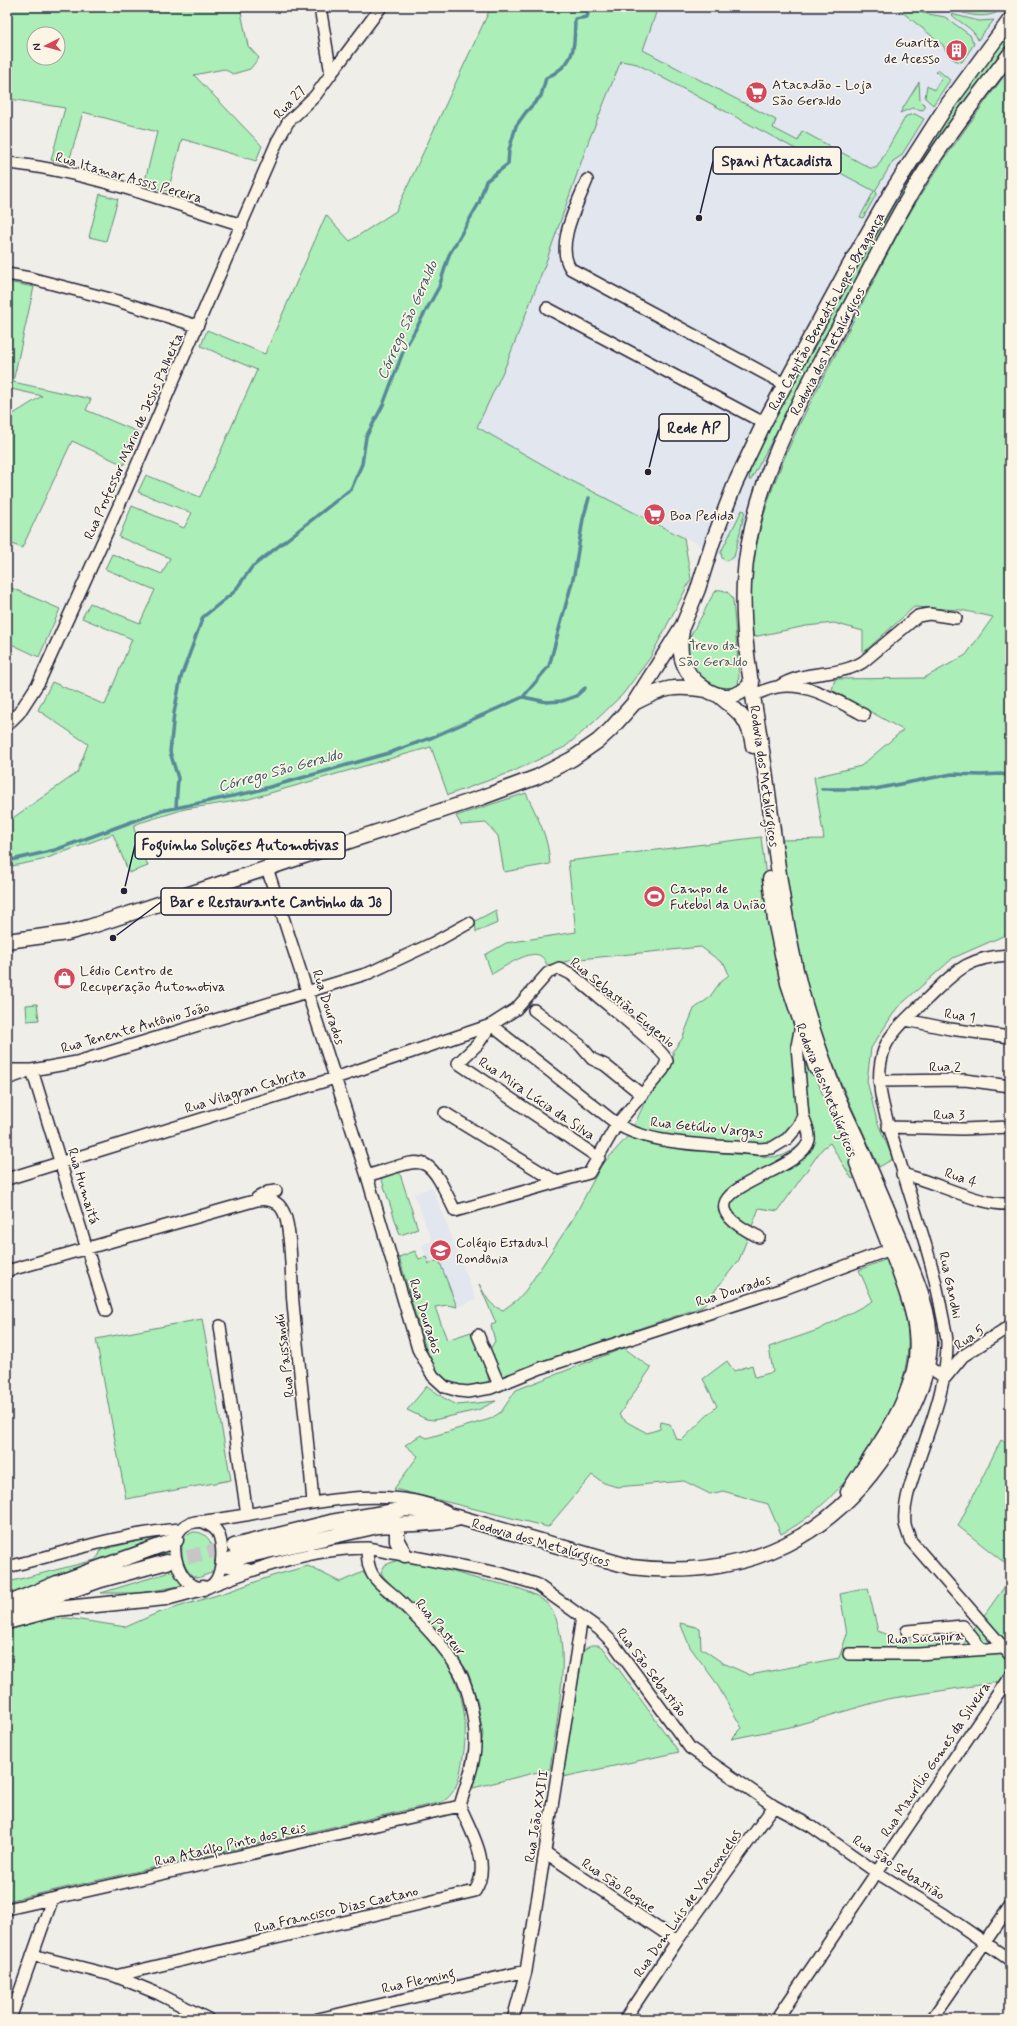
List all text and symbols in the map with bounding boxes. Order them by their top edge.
north arrow [26,26,66,66]
place label: Guarita de Acesso [884,34,940,68]
building icon: Guarita de Acesso [943,37,969,63]
text: N [30,43,44,51]
place label: Atacadão - Loja São Geraldo [772,76,872,110]
supermarket icon: Atacadão - Loja São Geraldo [743,79,769,105]
street label: Rua 27 [270,82,310,123]
callout: Spani Atacadista [713,147,841,174]
street label: Rua Itamar Assis Pereira [53,148,204,208]
text: Spani Atacadista [721,152,833,172]
street label: Rua Capitão Benedito Lopes Bragança [765,209,889,414]
water label: Córrego São Geraldo [373,257,444,383]
street label: Rodovia dos Metalúrgicos [786,284,871,420]
street label: Rua Professor Mário de Jesus Palheita [80,330,188,543]
callout: Rede AP [659,414,729,441]
text: Rede AP [667,419,722,439]
supermarket icon: Boa Pedida [641,502,667,528]
place label: Boa Pedida [670,507,734,525]
park label: Trevo da São Geraldo [678,637,748,671]
street label: Rodovia dos Metalúrgicos [743,704,783,848]
water label: Córrego São Geraldo [216,745,346,798]
callout: Foguinho Soluções Automotivas [135,832,345,859]
text: Foguinho Soluções Automotivas [141,836,339,858]
place label: Campo de Futebol da União [670,880,766,914]
sports icon: Campo de Futebol da União [641,883,667,909]
callout: Bar e Restaurante Cantinho da Jô [161,888,391,915]
text: Bar e Restaurante Cantinho da Jô [170,893,382,913]
street label: Rua Sebastião Eugenio [566,953,679,1052]
place label: Lédio Centro de Recuperação Automotiva [80,962,225,996]
shop icon: Lédio Centro de Recuperação Automotiva [51,965,77,991]
street label: Rua Dourados [307,967,349,1047]
street label: Rua Tenente Antônio João [59,998,212,1058]
street label: Rua 1 [943,1005,977,1027]
street label: Rodovia dos Metalúrgicos [789,1021,861,1161]
street label: Rua Mira Lúcia da Silva [475,1053,598,1145]
street label: Rua 2 [929,1058,961,1076]
street label: Rua Vilagran Cabrita [183,1064,308,1119]
street label: Rua 3 [933,1106,965,1124]
street label: Rua Getúlio Vargas [649,1113,764,1144]
street label: Rua Humaitá [63,1146,103,1227]
street label: Rua 4 [942,1164,979,1192]
place label: Colégio Estadual Rondônia [456,1234,548,1268]
school or university icon: Colégio Estadual Rondônia [427,1237,453,1263]
street label: Rua Gandhi [934,1250,966,1320]
street label: Rua Dourados [693,1270,773,1312]
street label: Rua Dourados [404,1276,446,1356]
street label: Rua Paissandú [271,1313,299,1399]
street label: Rua 5 [951,1321,988,1355]
street label: Rodovia dos Metalúrgicos [469,1515,612,1573]
street label: Rua Pasteur [411,1595,470,1660]
street label: Rua São Sebastião [612,1625,690,1721]
street label: Rua Sucupira [886,1627,964,1649]
street label: Rua Maurílio Gomes da Silveira [877,1678,995,1841]
street label: Rua João XXIII [521,1769,553,1864]
street label: Rua Ataúlfo Pinto dos Reis [153,1819,308,1873]
street label: Rua Dom Luís de Vasconcelos [630,1826,746,1981]
street label: Rua São Sebastião [849,1831,948,1904]
street label: Rua São Roque [578,1854,659,1917]
street label: Rua Francisco Dias Caetano [252,1882,420,1938]
street label: Rua Fleming [380,1964,457,2000]

